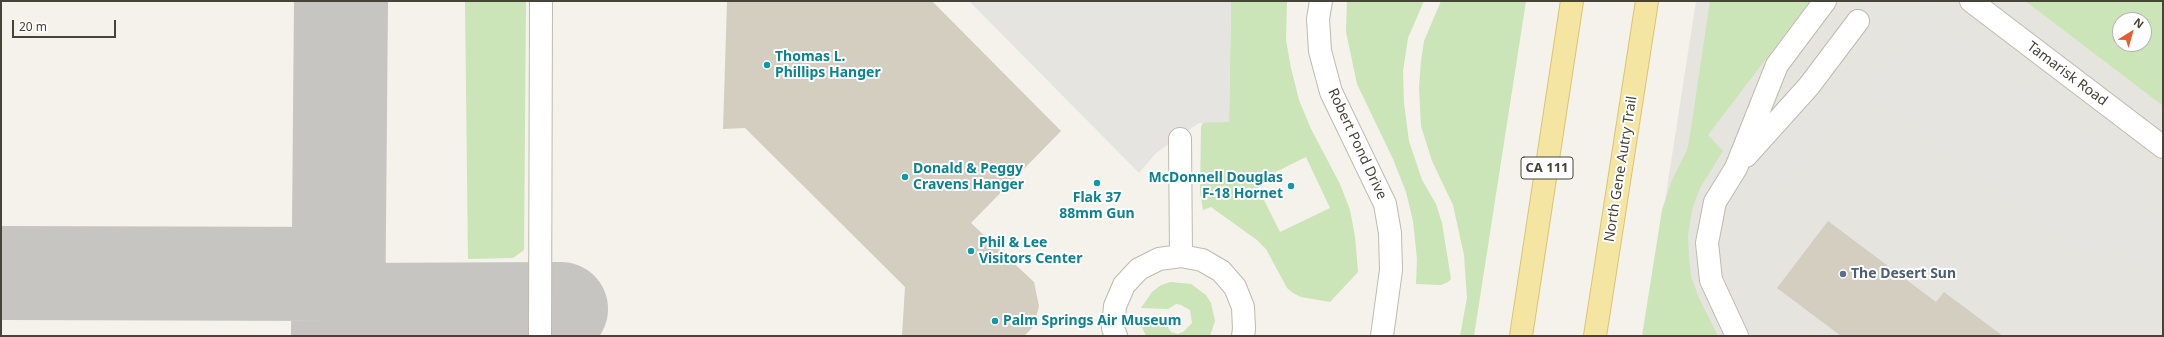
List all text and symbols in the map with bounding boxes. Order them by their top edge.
scale bar [14,12,118,38]
north arrow [2112,12,2152,52]
text: N [2131,14,2147,31]
text: 20 m [19,18,47,35]
street label: Tamarisk Road [2023,38,2111,110]
place label: Thomas L. Phillips Hanger [775,49,881,82]
marker: Thomas L. Phillips Hanger [762,60,772,70]
street label: Robert Pond Drive [1324,86,1390,202]
street label: North Gene Autry Trail [1601,95,1641,243]
road number: CA 111 [1521,157,1573,179]
place label: Donald & Peggy Cravens Hanger [913,161,1024,194]
place label: McDonnell Douglas F-18 Hornet [1149,170,1283,202]
marker: Donald & Peggy Cravens Hanger [900,172,910,182]
marker: Flak 37 88mm Gun [1092,178,1102,188]
marker: McDonnell Douglas F-18 Hornet [1286,181,1296,191]
place label: Flak 37 88mm Gun [1059,190,1135,222]
place label: Phil & Lee Visitors Center [979,235,1082,268]
marker: Phil & Lee Visitors Center [966,246,976,256]
place label: The Desert Sun [1851,266,1956,282]
marker: The Desert Sun [1838,269,1848,279]
place label: Palm Springs Air Museum [1003,313,1181,329]
marker: Palm Springs Air Museum [990,316,1000,326]

